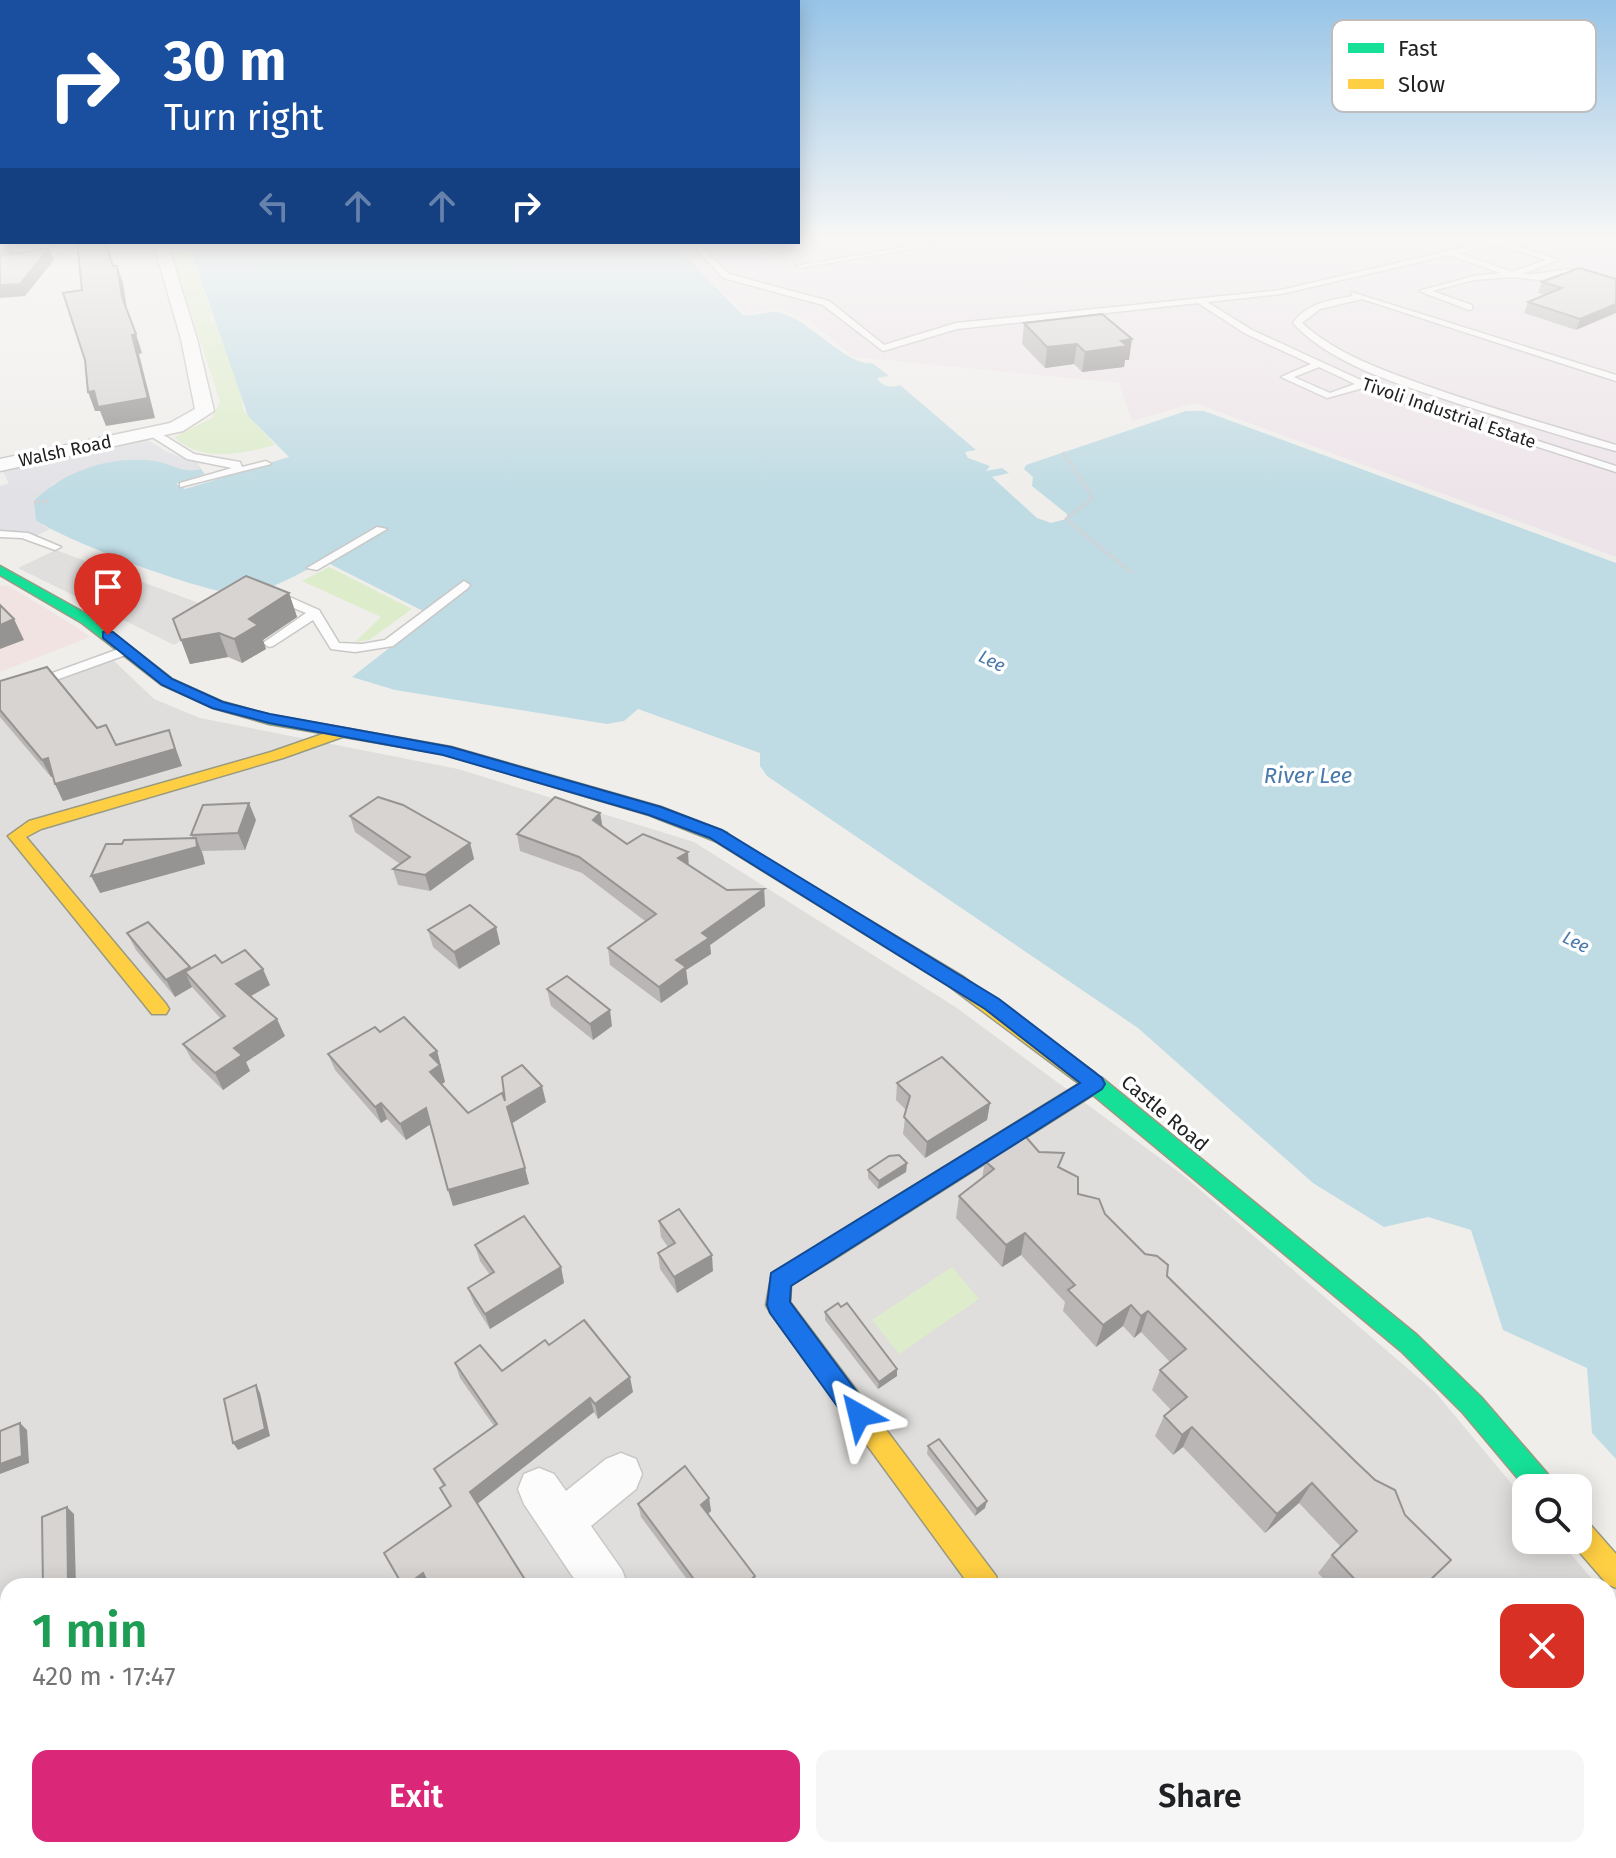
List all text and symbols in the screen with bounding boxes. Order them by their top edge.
legend [1332,20,1596,112]
text: 30 m [164,28,286,95]
icon: right [32,32,136,136]
text: Fast [1398,35,1438,62]
text: Slow [1398,71,1445,98]
text: Turn right [164,96,324,140]
icon: left [252,184,296,228]
icon: ahead [336,184,380,228]
icon: ahead [420,184,464,228]
icon: right [504,184,548,228]
street label: Tivoli Industrial Estate [1359,373,1539,453]
street label: Walsh Road [17,430,113,472]
pin [74,553,142,635]
icon: arrive [86,565,130,609]
water label: Lee [975,645,1009,677]
water label: River Lee [1264,762,1352,789]
water label: Lee [1559,926,1593,958]
street label: Castle Road [1117,1070,1213,1156]
position arrow [817,1373,901,1457]
map controls [1512,1474,1592,1554]
button: search [1512,1474,1592,1554]
text: 1 min [32,1602,148,1660]
button: close [1500,1604,1584,1688]
text: 420 m · 17:47 [32,1661,176,1692]
button: Exit [32,1750,800,1842]
button: Share [816,1750,1584,1842]

